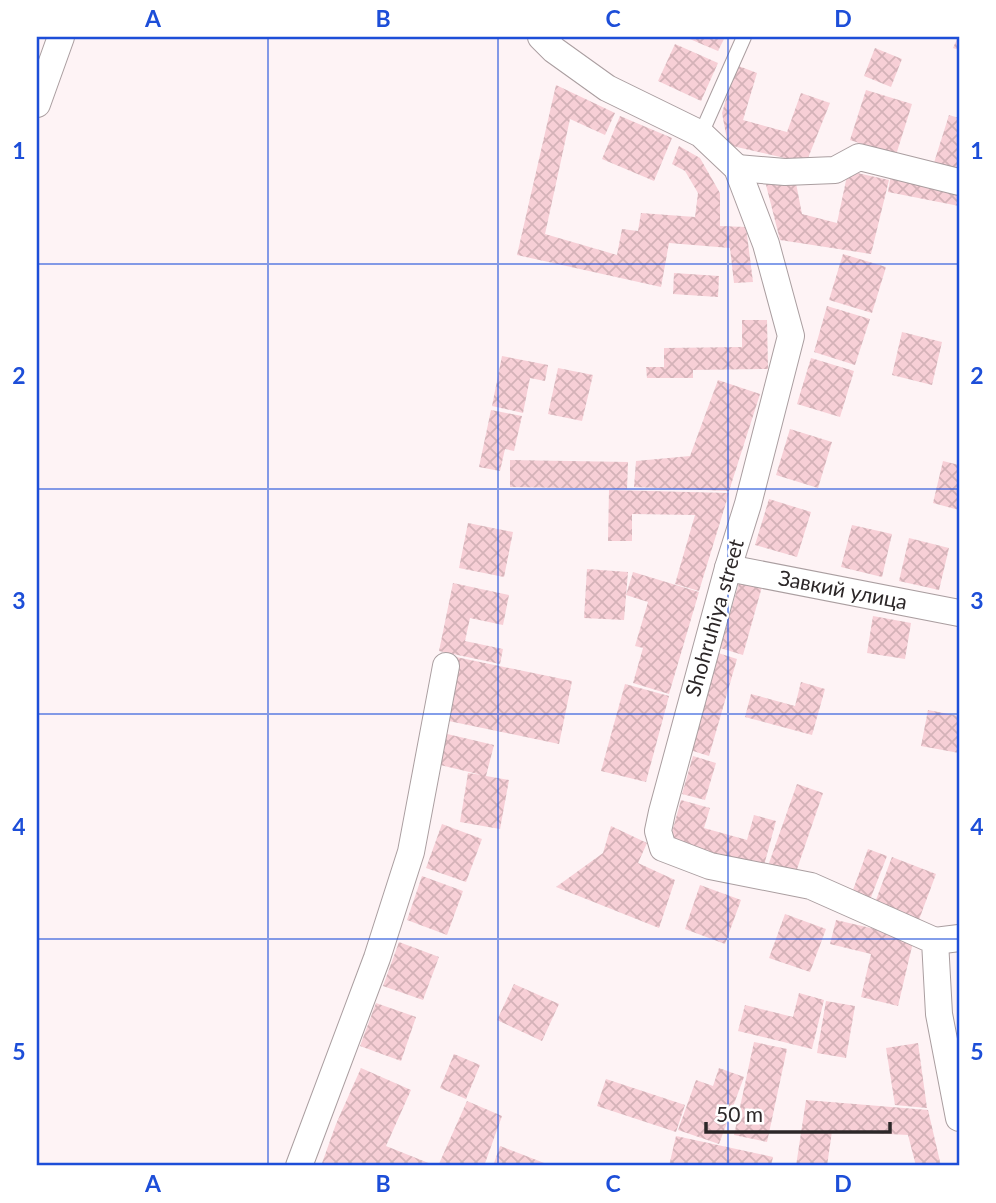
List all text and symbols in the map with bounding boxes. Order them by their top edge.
text: A [144,4,162,32]
text: B [375,4,391,32]
text: C [605,4,621,32]
text: D [834,4,852,32]
text: 1 [12,136,26,164]
text: 1 [970,136,984,164]
text: 2 [12,361,26,389]
text: 2 [970,361,984,389]
street label: Shohruhiya street [679,536,748,699]
street label: Завкий улица [777,564,910,614]
text: 3 [12,586,26,614]
text: 3 [970,586,984,614]
text: 4 [12,812,26,840]
text: 4 [970,812,984,840]
text: 5 [12,1037,26,1065]
text: 5 [970,1037,984,1065]
scale bar [706,1091,889,1135]
text: 50 m [716,1101,763,1126]
text: A [144,1169,162,1197]
text: B [375,1169,391,1197]
text: C [605,1169,621,1197]
text: D [834,1169,852,1197]

